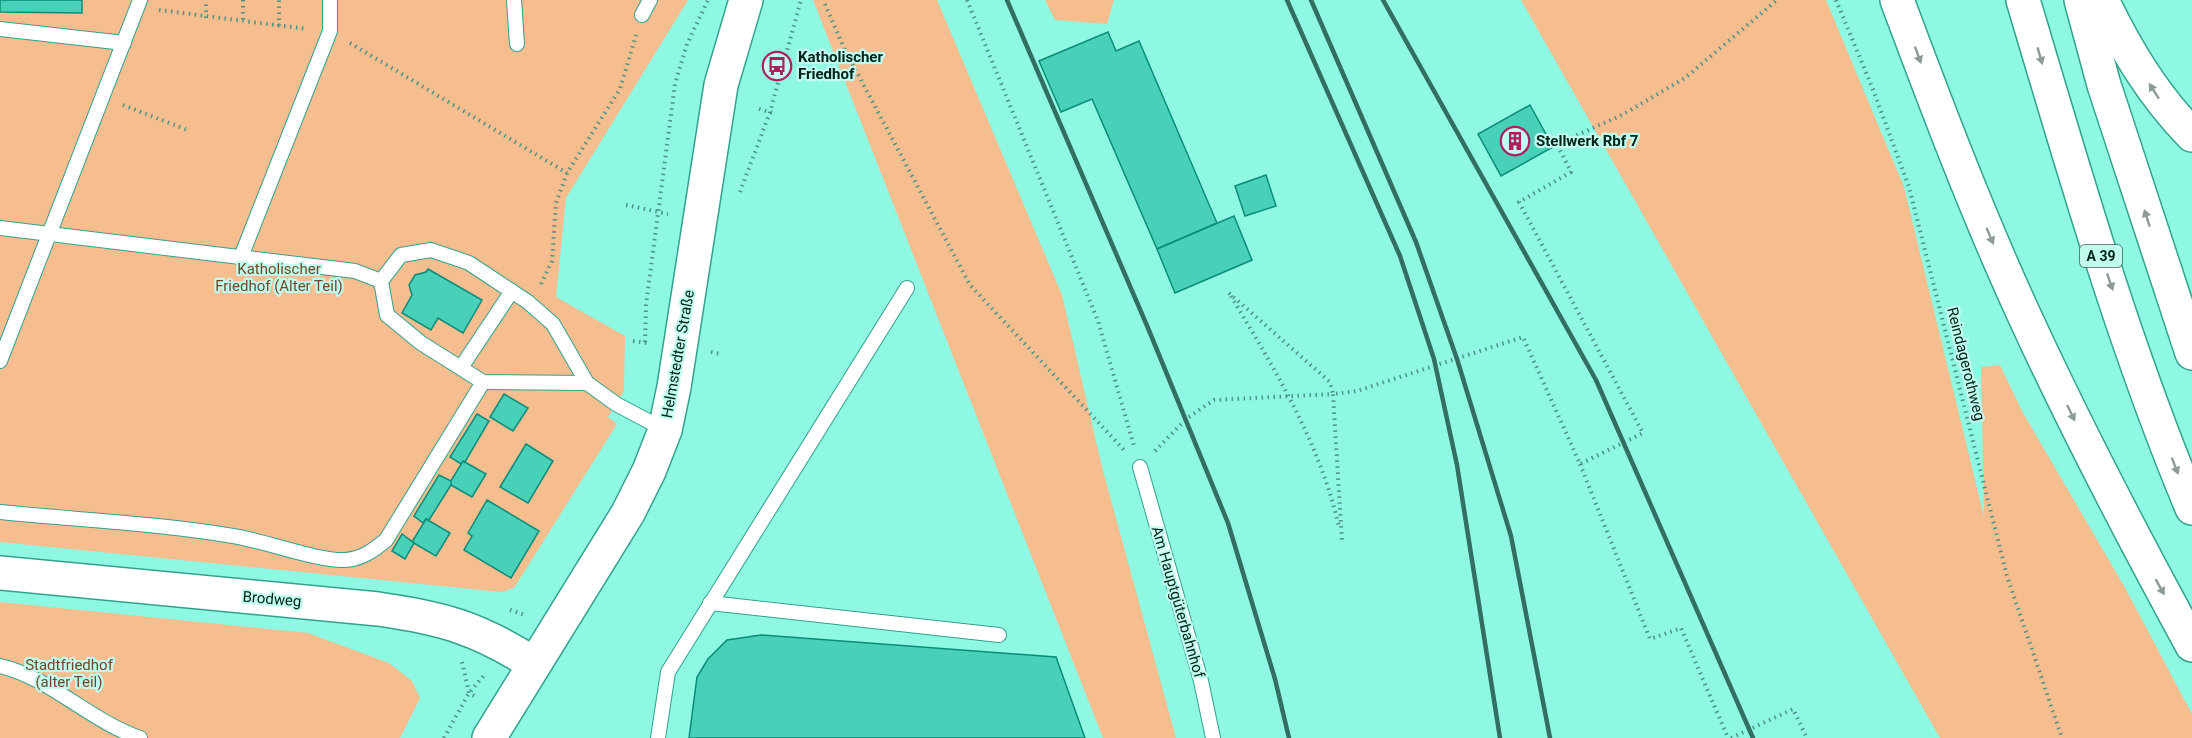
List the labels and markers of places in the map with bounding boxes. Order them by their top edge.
place label: Katholischer Friedhof [798,48,883,83]
bus stop icon: Katholischer Friedhof [761,50,793,82]
building icon: Stellwerk Rbf 7 [1499,125,1531,157]
place label: Stellwerk Rbf 7 [1536,132,1638,150]

